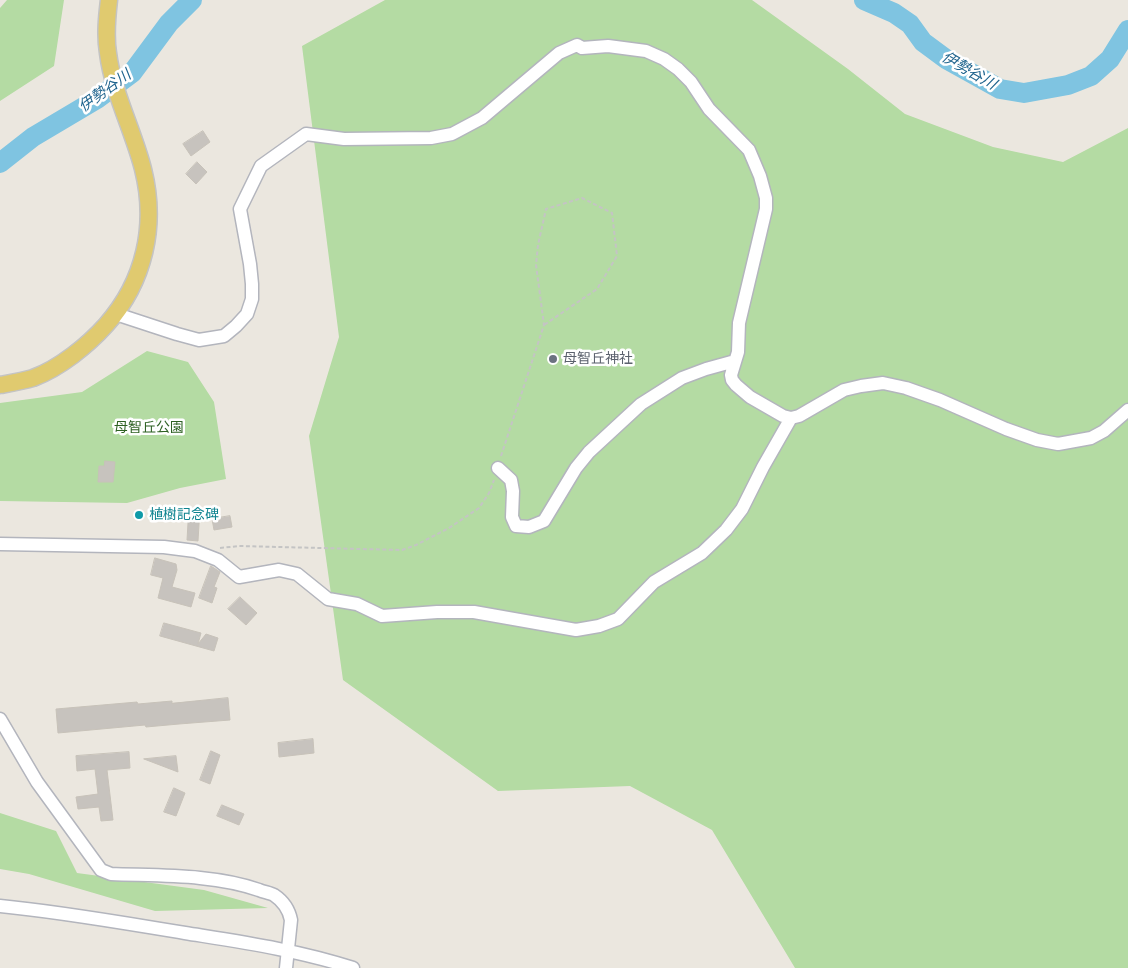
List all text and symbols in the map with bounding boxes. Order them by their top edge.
water label: 伊勢谷川 [939,48,999,94]
water label: 伊勢谷川 [75,66,135,116]
place label: 母智丘神社 [563,351,633,367]
marker: 母智丘神社 [547,353,559,365]
park label: 母智丘公園 [114,420,184,436]
place label: 植樹記念碑 [149,507,219,523]
marker: 植樹記念碑 [133,509,145,521]

